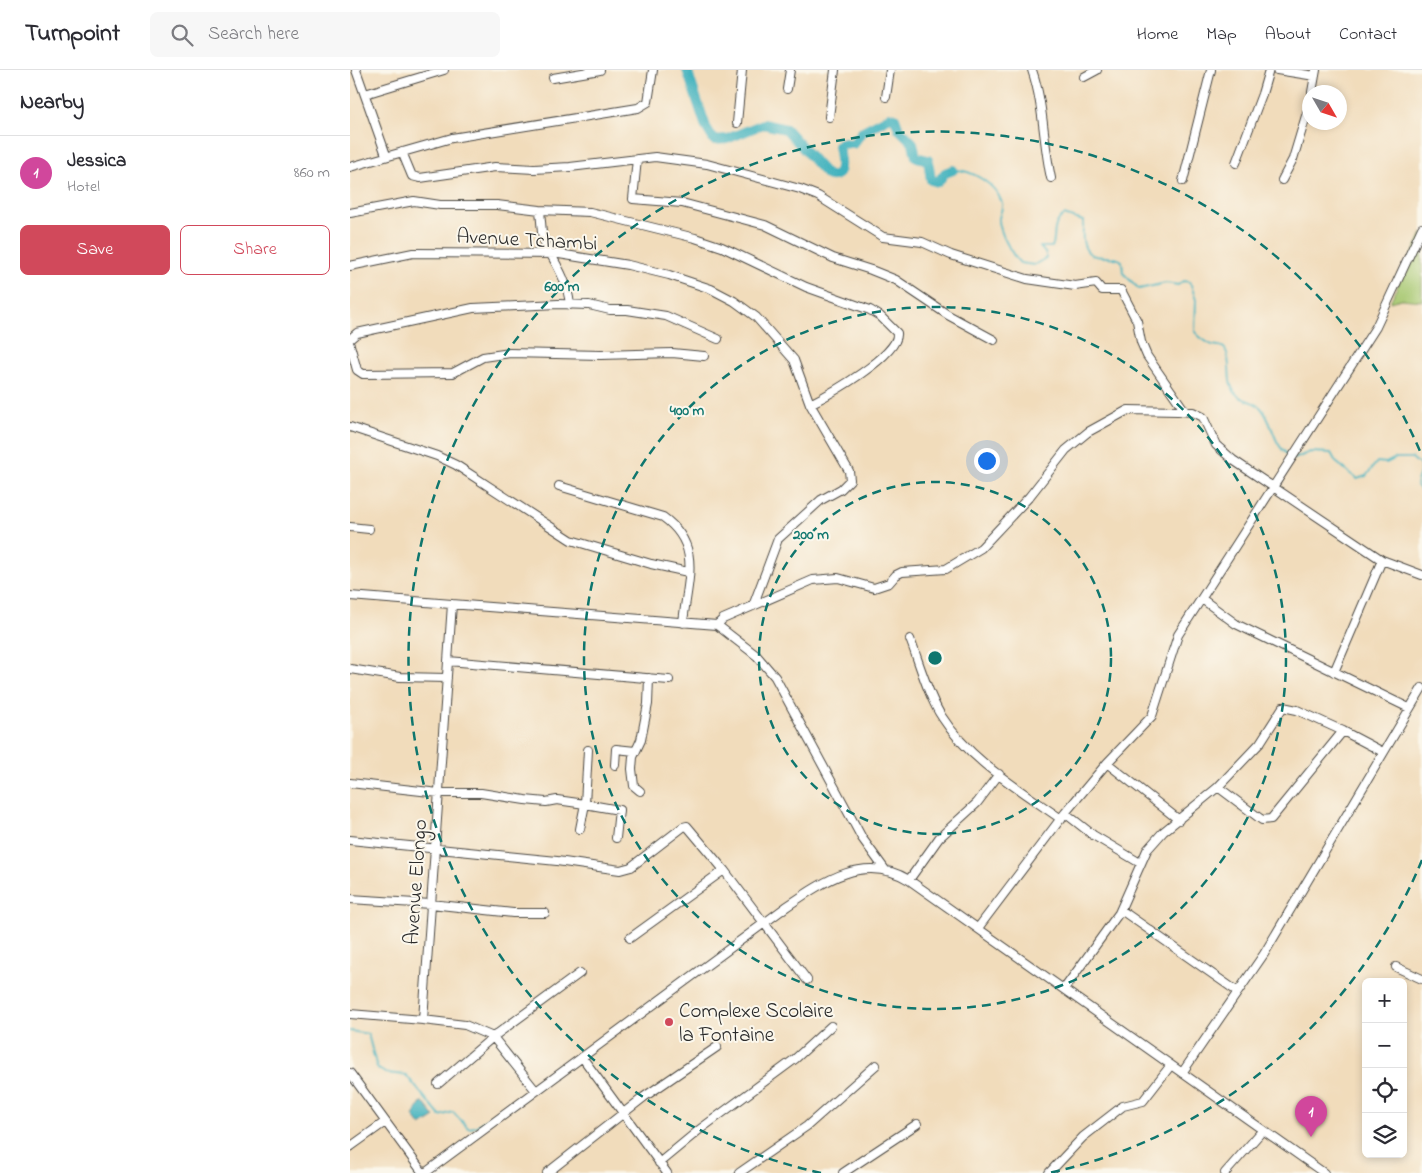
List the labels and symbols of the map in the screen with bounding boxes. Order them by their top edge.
north arrow [1302,85,1347,130]
street label: Avenue Tchambi [456,222,598,260]
text: 600 m [544,276,580,298]
text: 400 m [669,400,705,422]
your location [974,448,1000,474]
text: 200 m [792,524,829,546]
centre of rings [926,649,944,667]
street label: Avenue Elongo [398,818,438,946]
place label: Complexe Scolaire la Fontaine [679,997,834,1051]
marker: Complexe Scolaire la Fontaine [663,1016,675,1028]
pin: 1 [1295,1096,1327,1137]

